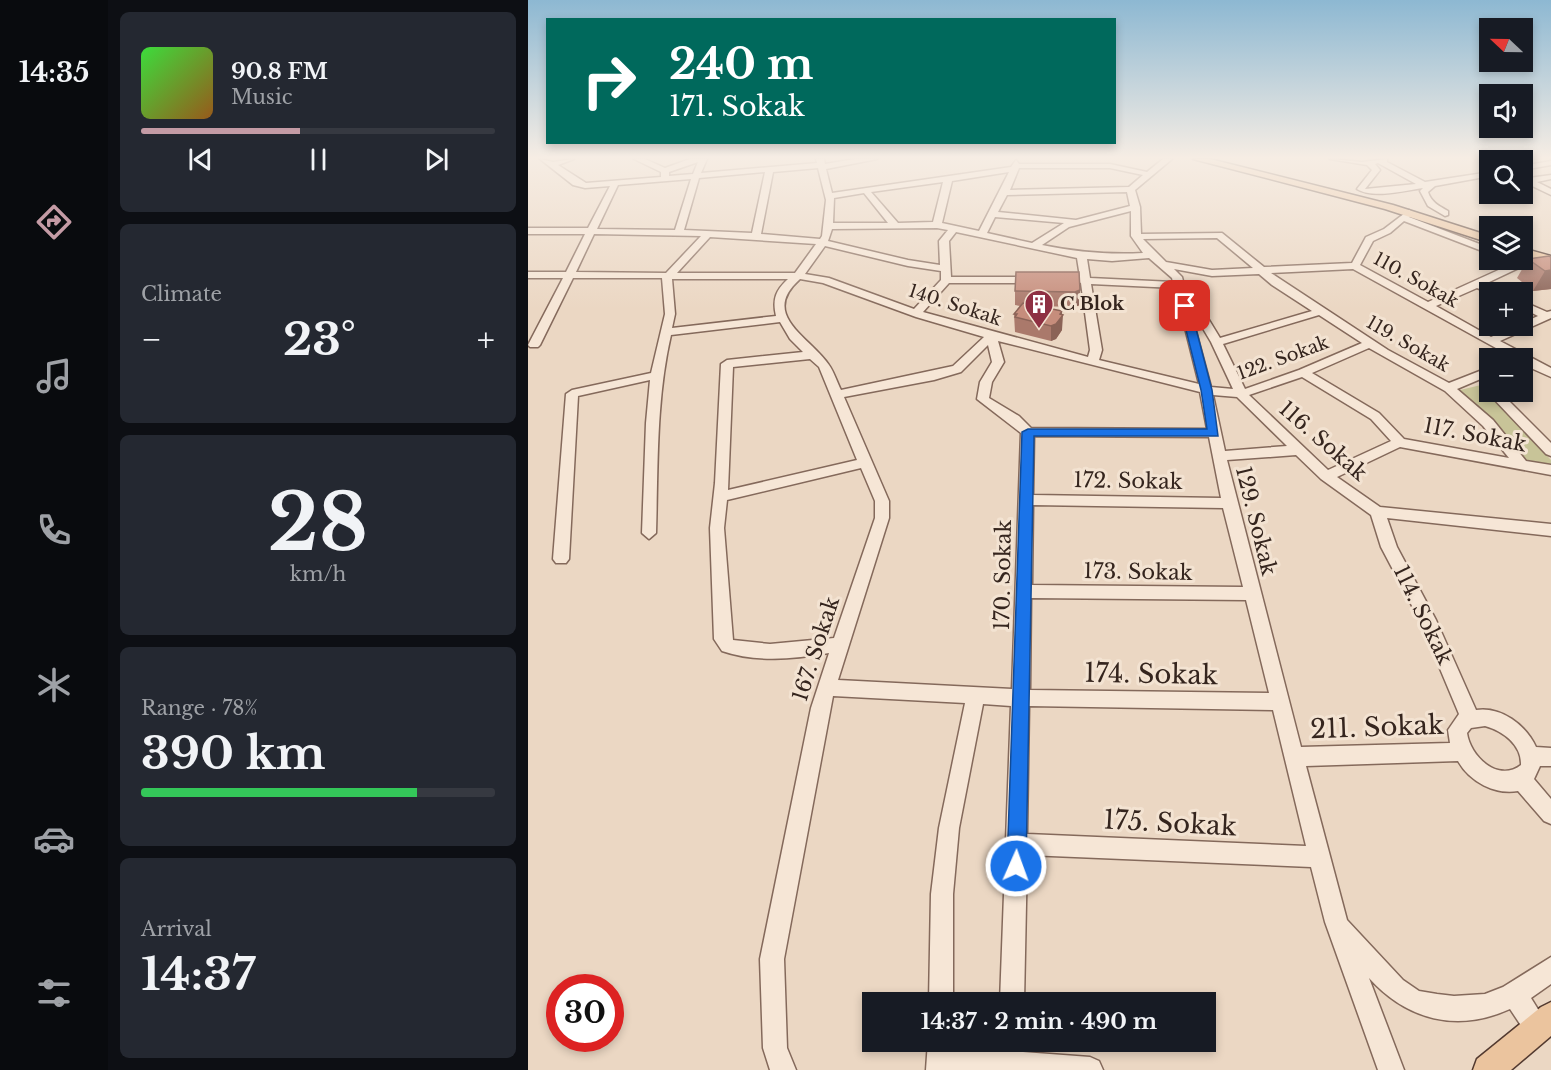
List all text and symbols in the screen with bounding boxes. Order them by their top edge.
north arrow [1479,18,1533,72]
map controls [1479,18,1533,402]
text: 240 m [669,38,814,90]
icon: right [570,42,648,120]
text: 14:35 [19,56,89,89]
text: 90.8 FM [231,58,328,85]
button: sound [1479,84,1533,138]
text: Music [231,85,292,109]
text: 171. Sokak [669,90,805,123]
icon: previous [184,143,217,176]
icon: pause [302,143,335,176]
icon: next [420,143,453,176]
button: search [1479,150,1533,204]
icon: directions [33,201,75,243]
button: layers [1479,216,1533,270]
street label: 110. Sokak [1370,248,1462,312]
street label: 140. Sokak [906,280,1004,330]
pin [1159,280,1210,331]
text: Climate [141,282,222,306]
button: + [1479,282,1533,336]
building icon: C Blok [1023,288,1055,330]
icon: arrive [1168,289,1201,322]
place label: C Blok [1060,293,1125,315]
text: 23° [283,311,356,367]
street label: 119. Sokak [1362,311,1454,377]
text: − [141,319,162,360]
text: + [477,319,495,360]
street label: 122. Sokak [1234,331,1332,385]
button: − [1479,348,1533,402]
icon: music [33,355,75,397]
street label: 116. Sokak [1273,396,1373,486]
street label: 117. Sokak [1421,412,1529,458]
street label: 129. Sokak [1230,464,1282,578]
street label: 172. Sokak [1073,467,1183,495]
text: 28 [268,474,368,571]
icon: phone [33,509,75,551]
street label: 170. Sokak [989,519,1017,631]
street label: 173. Sokak [1083,558,1193,586]
street label: 114. Sokak [1388,561,1458,669]
text: km/h [290,562,346,586]
street label: 167. Sokak [787,593,845,705]
street label: 174. Sokak [1084,657,1218,691]
icon: climate [33,664,75,706]
text: Range · 78% [141,696,258,720]
street label: 211. Sokak [1310,709,1444,745]
text: 390 km [141,725,326,781]
street label: 175. Sokak [1103,804,1237,842]
icon: car [33,818,75,860]
position arrow [984,834,1048,898]
text: Arrival [141,917,212,941]
text: 14:37 [141,946,255,1002]
icon: filters [33,972,75,1014]
speed limit sign: 30 [546,974,624,1052]
text: 14:37 · 2 min · 490 m [921,1008,1157,1035]

